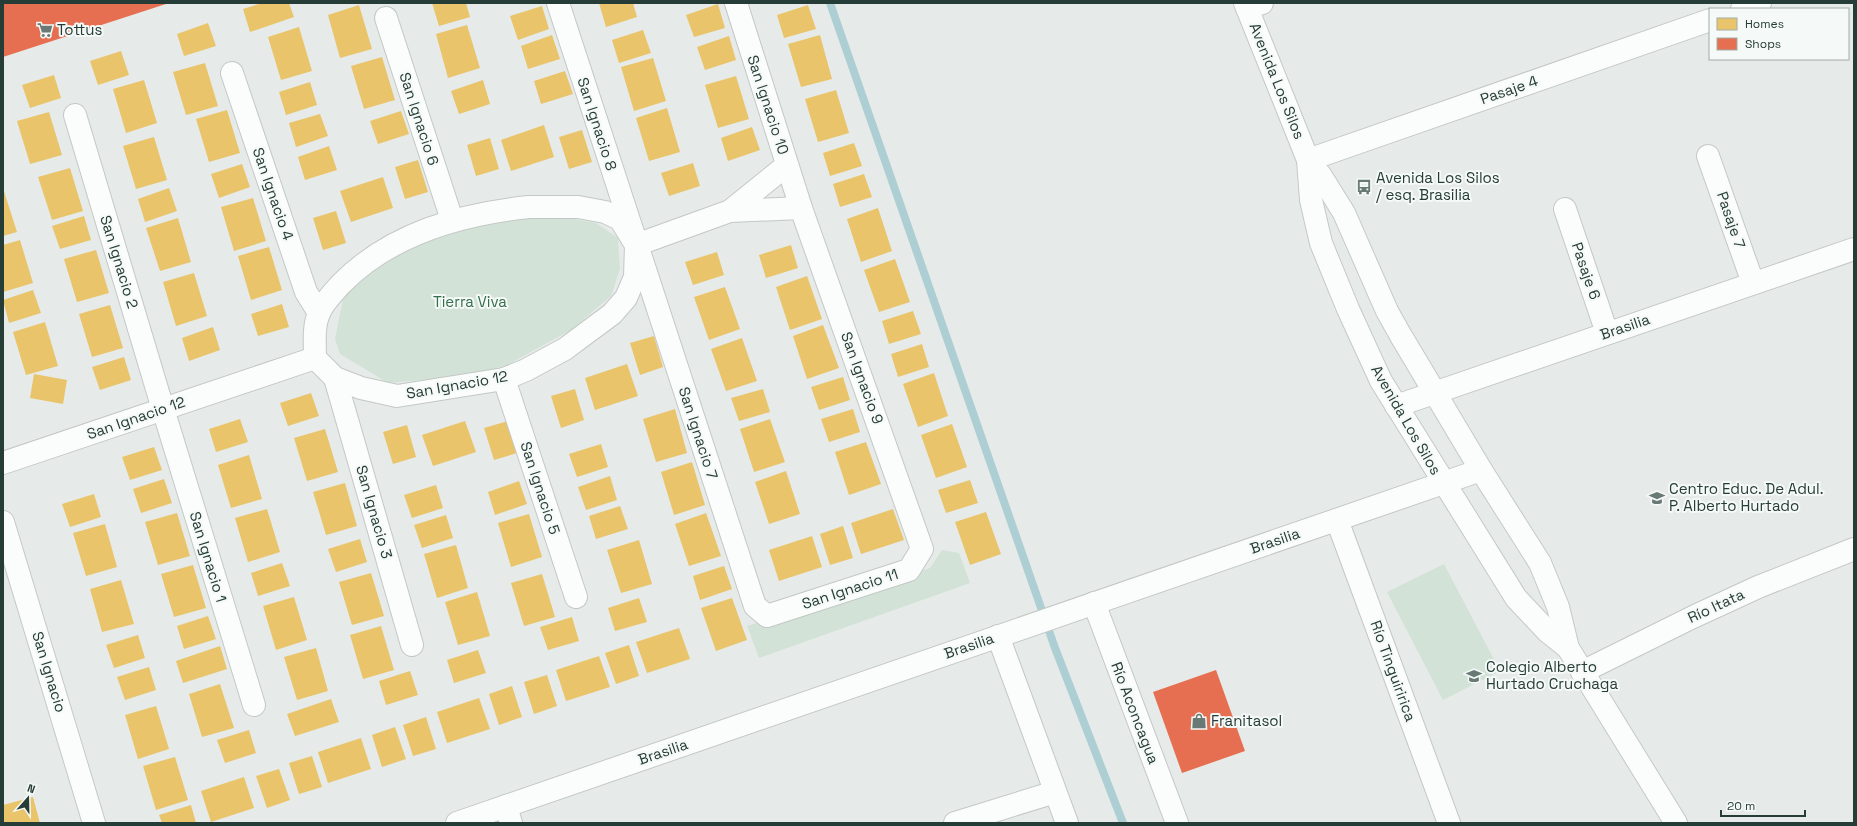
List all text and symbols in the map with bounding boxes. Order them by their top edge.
legend [1709,8,1849,60]
text: Homes [1745,16,1784,32]
place label: Tottus [57,20,102,39]
street label: Avenida Los Silos [1245,20,1309,142]
supermarket icon: Tottus [36,21,54,39]
text: Shops [1745,36,1781,52]
street label: San Ignacio 10 [743,53,793,157]
street label: San Ignacio 6 [395,70,443,168]
street label: Pasaje 4 [1478,71,1540,108]
street label: San Ignacio 8 [573,75,621,173]
street label: San Ignacio 4 [249,145,298,243]
place label: Avenida Los Silos / esq. Brasilia [1376,168,1500,204]
bus stop icon: Avenida Los Silos / esq. Brasilia [1355,178,1373,196]
street label: Pasaje 7 [1713,189,1750,251]
street label: San Ignacio 2 [96,213,143,311]
street label: Pasaje 6 [1568,240,1605,302]
park label: Tierra Viva [433,292,507,311]
street label: Brasilia [1597,309,1653,344]
street label: San Ignacio 9 [837,329,888,427]
street label: Avenida Los Silos [1367,361,1446,478]
street label: San Ignacio 12 [405,366,509,403]
street label: San Ignacio 7 [675,384,722,481]
street label: San Ignacio 12 [84,392,188,443]
street label: San Ignacio 5 [517,439,564,537]
street label: San Ignacio 3 [352,463,397,561]
place label: Centro Educ. De Adul. P. Alberto Hurtado [1669,479,1823,515]
school or university icon: Centro Educ. De Adul. P. Alberto Hurtado [1648,489,1666,507]
street label: San Ignacio 1 [186,509,231,604]
street label: Brasilia [1247,523,1303,558]
street label: San Ignacio 11 [799,564,900,613]
street label: Río Itata [1684,584,1748,627]
street label: Río Tinguiririca [1366,618,1421,724]
street label: Brasilia [941,628,997,663]
street label: San Ignacio [28,629,71,715]
place label: Colegio Alberto Hurtado Cruchaga [1486,657,1618,693]
street label: Río Aconcagua [1107,659,1164,767]
school or university icon: Colegio Alberto Hurtado Cruchaga [1465,667,1483,685]
place label: Franitasol [1211,711,1282,730]
shop icon: Franitasol [1190,712,1208,730]
street label: Brasilia [635,734,691,769]
north arrow [8,778,48,818]
text: N [26,781,37,796]
scale bar [1721,792,1805,818]
text: 20 m [1727,798,1755,814]

